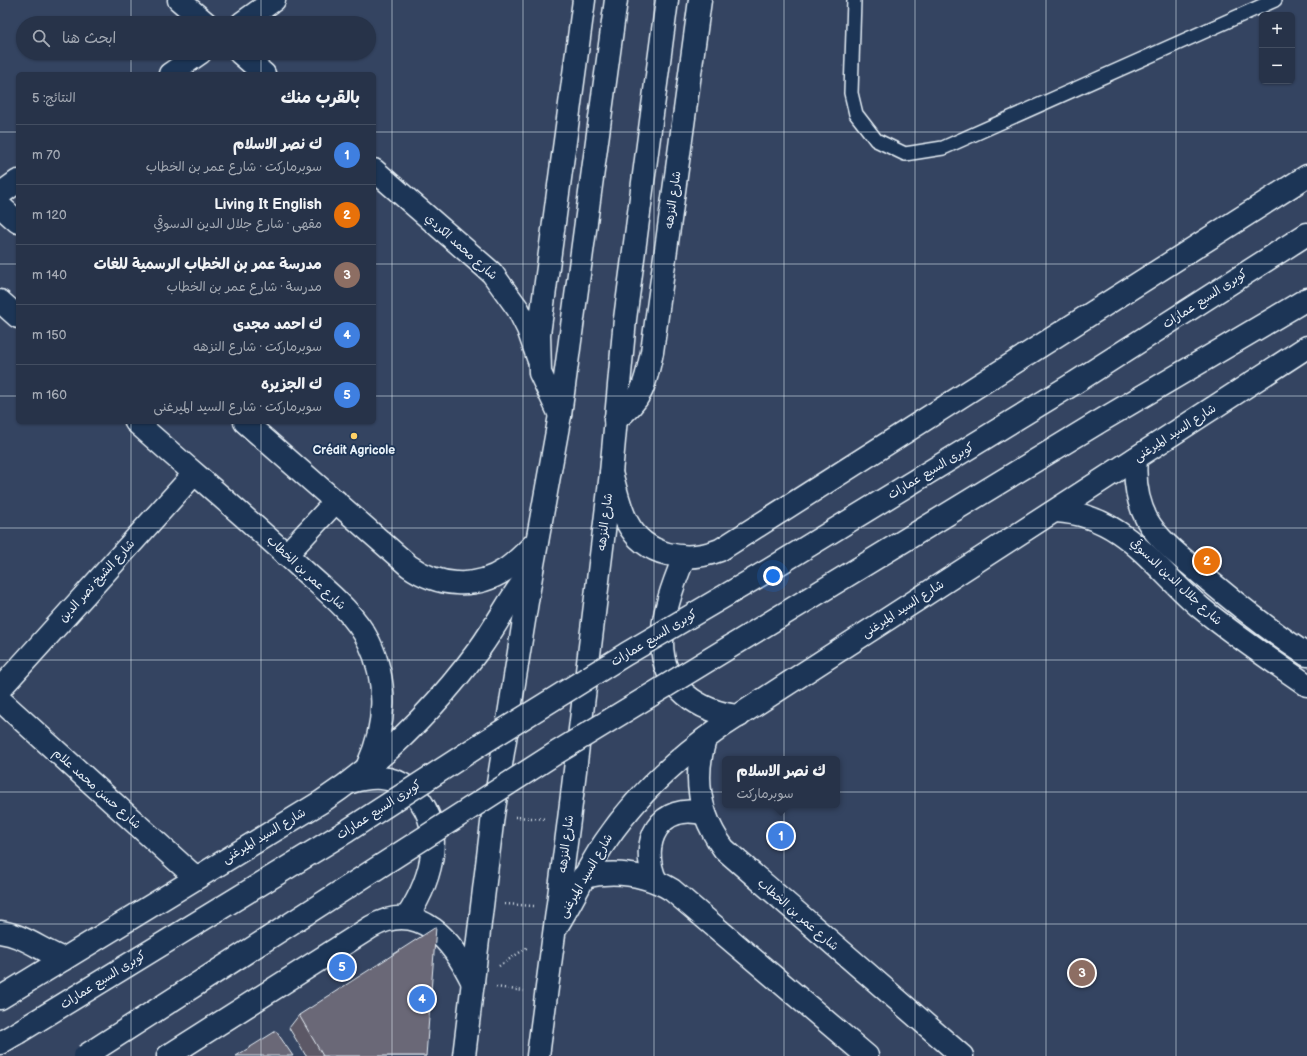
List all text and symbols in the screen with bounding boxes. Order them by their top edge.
map controls [1259,12,1295,84]
button: + [1259,12,1295,48]
search box [16,16,376,60]
icon: search [30,27,52,49]
text: ابحث هنا [62,29,116,48]
button: − [1259,48,1295,84]
text: بالقرب منك [281,88,360,108]
text: النتائج: 5 [32,90,76,106]
text: ك نصر الاسلام [233,135,322,154]
text: 70 m [32,147,60,163]
text: 1 [344,147,350,163]
text: سوبرماركت · شارع عمر بن الخطاب [146,159,322,175]
street label: شارع النزهه [662,170,685,230]
text: Living It English [214,195,322,214]
text: 120 m [32,207,67,223]
text: 2 [343,207,351,223]
street label: شارع محمد الكردي [421,211,500,284]
text: مقهى · شارع جلال الدين الدسوقي [154,216,322,232]
text: مدرسة عمر بن الخطاب الرسمية للغات [94,255,322,274]
street label: كوبرى السبع عمارات [1160,266,1251,333]
text: 140 m [32,267,67,283]
text: 3 [343,267,351,283]
text: مدرسة · شارع عمر بن الخطاب [167,279,322,295]
text: ك احمد مجدى [233,315,322,334]
text: 150 m [32,327,66,343]
text: 4 [343,327,351,343]
text: سوبرماركت · شارع النزهه [193,339,322,355]
text: ك الجزيره [261,375,322,394]
text: 160 m [32,387,67,403]
text: 5 [343,387,351,403]
text: سوبرماركت · شارع السيد الميرغنى [154,399,322,415]
street label: شارع السيد الميرغنى [1131,401,1219,466]
marker: Crédit Agricole [349,431,359,441]
street label: كوبرى السبع عمارات [885,439,977,503]
place label: Crédit Agricole [313,443,395,458]
street label: شارع النزهه [594,492,617,552]
street label: شارع عمر بن الخطاب [263,533,349,614]
street label: شارع الشيخ نصر الدين [56,536,139,626]
street label: شارع جلال الدين الدسوقي [1126,536,1225,629]
pin: 2 [1194,546,1220,576]
your location [763,566,783,586]
street label: شارع السيد الميرغنى [859,577,947,642]
street label: كوبرى السبع عمارات [608,606,700,670]
street label: شارع حسن محمد علام [49,746,144,833]
popup [722,756,840,808]
text: ك نصر الاسلام [736,762,826,781]
street label: كوبرى السبع عمارات [334,777,425,844]
text: سوبرماركت [736,786,794,802]
street label: شارع السيد الميرغنى [219,805,309,868]
street label: شارع النزهه [555,814,578,874]
pin: 1 [768,821,794,851]
street label: شارع السيد الميرغنى [556,831,617,921]
street label: شارع عمر بن الخطاب [754,876,842,955]
street label: كوبرى السبع عمارات [58,948,149,1013]
pin: 5 [329,952,355,982]
pin: 3 [1069,958,1095,988]
pin: 4 [409,984,435,1014]

